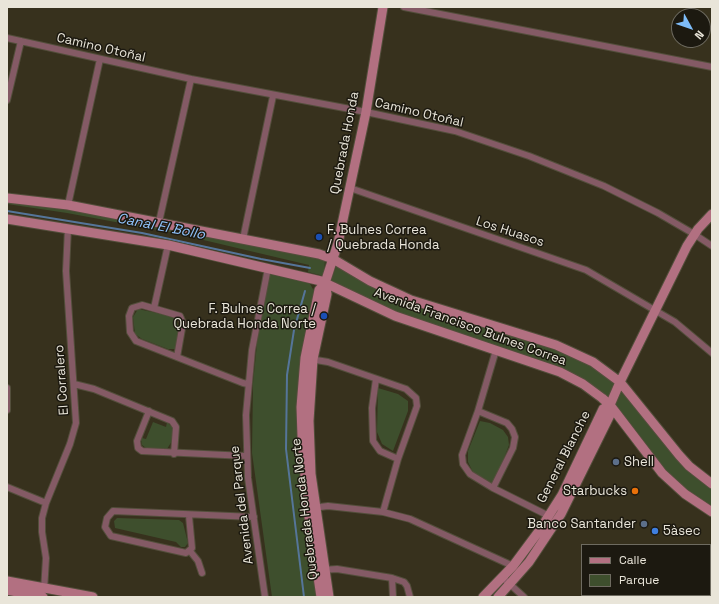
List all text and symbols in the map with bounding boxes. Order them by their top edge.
north arrow [671,8,711,48]
text: N [692,28,707,42]
street label: Camino Otoñal [55,30,147,66]
street label: Quebrada Honda [327,90,363,196]
street label: Camino Otoñal [373,95,465,131]
water label: Canal El Bollo [116,210,206,244]
street label: Los Huasos [474,214,546,250]
place label: F. Bulnes Correa / Quebrada Honda [327,222,439,253]
marker: F. Bulnes Correa / Quebrada Honda [314,232,324,242]
street label: Avenida Francisco Bulnes Correa [372,285,568,369]
place label: F. Bulnes Correa / Quebrada Honda Norte [173,301,316,332]
marker: F. Bulnes Correa / Quebrada Honda Norte [319,311,329,321]
street label: El Corralero [52,344,72,416]
street label: General Blanche [534,408,594,506]
street label: Quebrada Honda Norte [289,437,321,581]
street label: Avenida del Parque [227,445,257,565]
place label: Shell [624,454,654,470]
marker: Shell [611,457,621,467]
place label: Starbucks [563,483,627,499]
marker: Starbucks [630,486,640,496]
place label: Banco Santander [527,516,636,532]
marker: Banco Santander [639,519,649,529]
place label: 5àsec [663,523,701,539]
marker: 5àsec [650,526,660,536]
legend [581,544,711,596]
text: Calle [619,552,647,568]
text: Parque [619,572,659,588]

